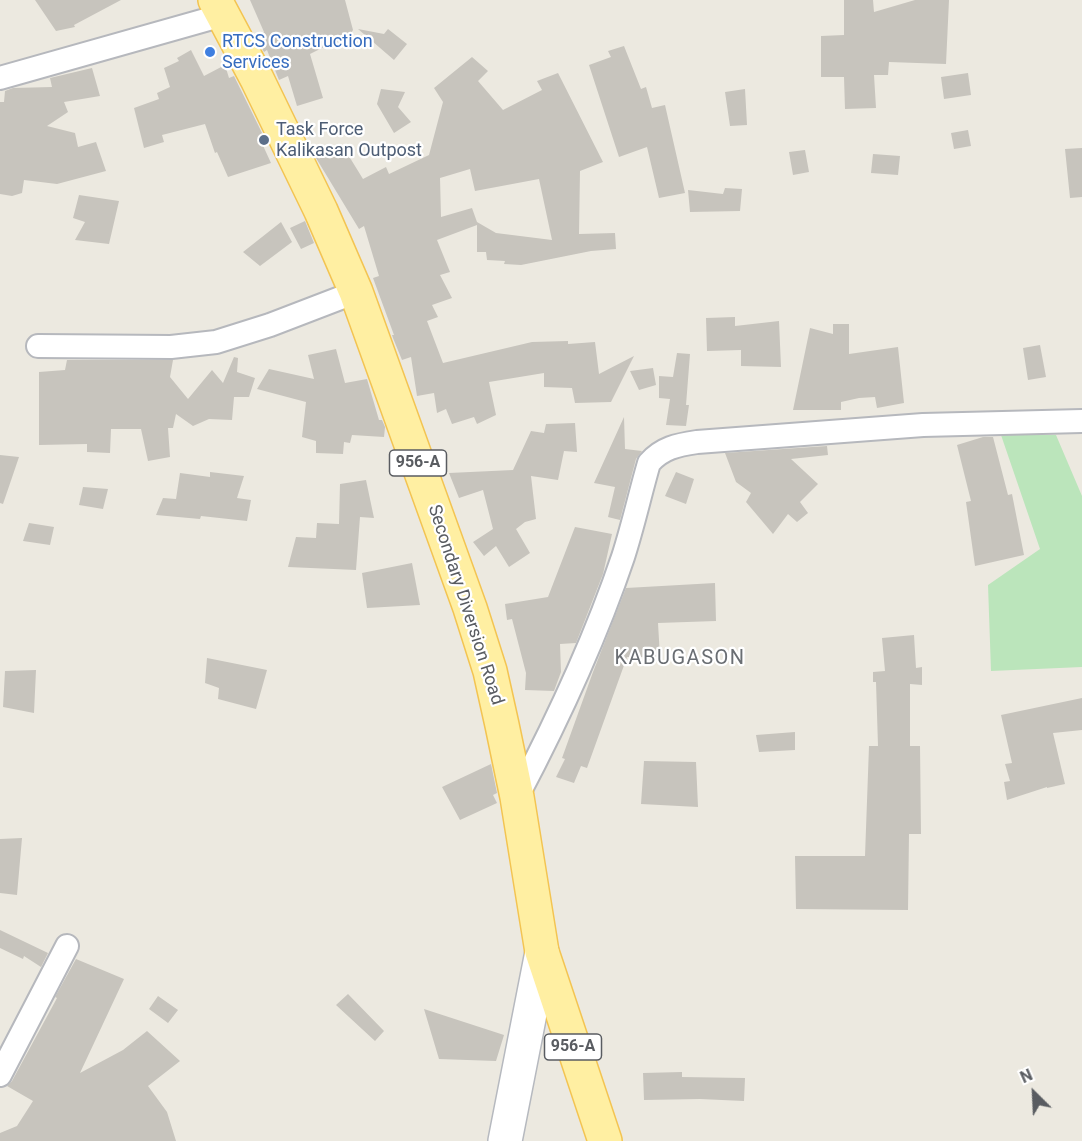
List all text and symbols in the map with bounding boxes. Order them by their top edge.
place label: RTCS Construction Services [222,31,373,74]
marker: RTCS Construction Services [203,45,217,59]
place label: Task Force Kalikasan Outpost [276,119,422,162]
marker: Task Force Kalikasan Outpost [257,133,271,147]
road number: 956-A [390,450,446,476]
street label: Secondary Diversion Road [422,502,508,708]
district label: KABUGASON [614,647,746,671]
road number: 956-A [544,1034,602,1060]
north arrow [1004,1063,1064,1123]
text: N [1017,1065,1035,1087]

